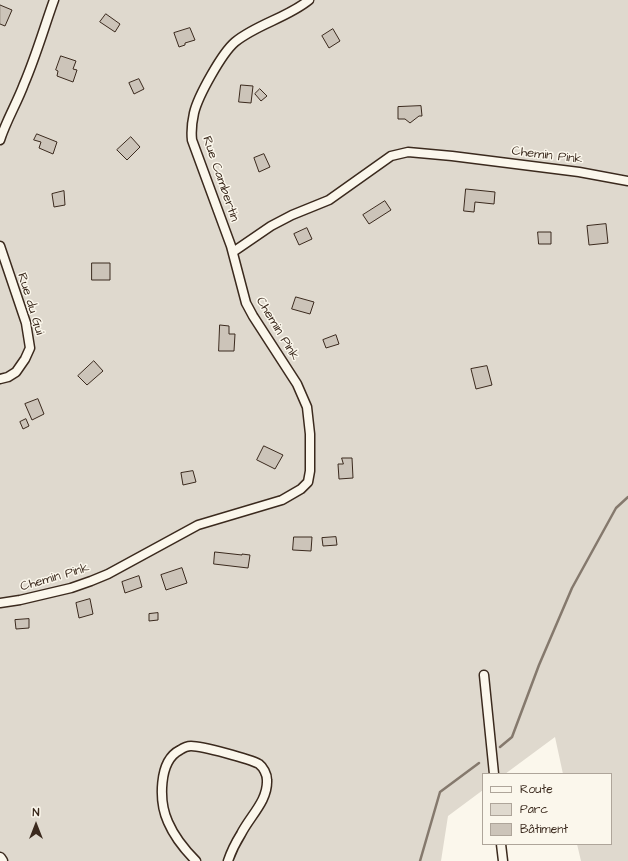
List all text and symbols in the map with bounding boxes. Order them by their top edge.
street label: Rue Cambertin [198,134,242,224]
street label: Chemin Pink [511,144,583,168]
street label: Rue du Gui [13,271,47,337]
street label: Chemin Pink [252,294,302,364]
street label: Chemin Pink [19,561,91,595]
legend [482,773,612,845]
text: Route [520,781,553,798]
text: Parc [520,801,548,818]
north arrow [16,805,56,845]
text: N [33,805,39,820]
text: Bâtiment [520,821,568,838]

